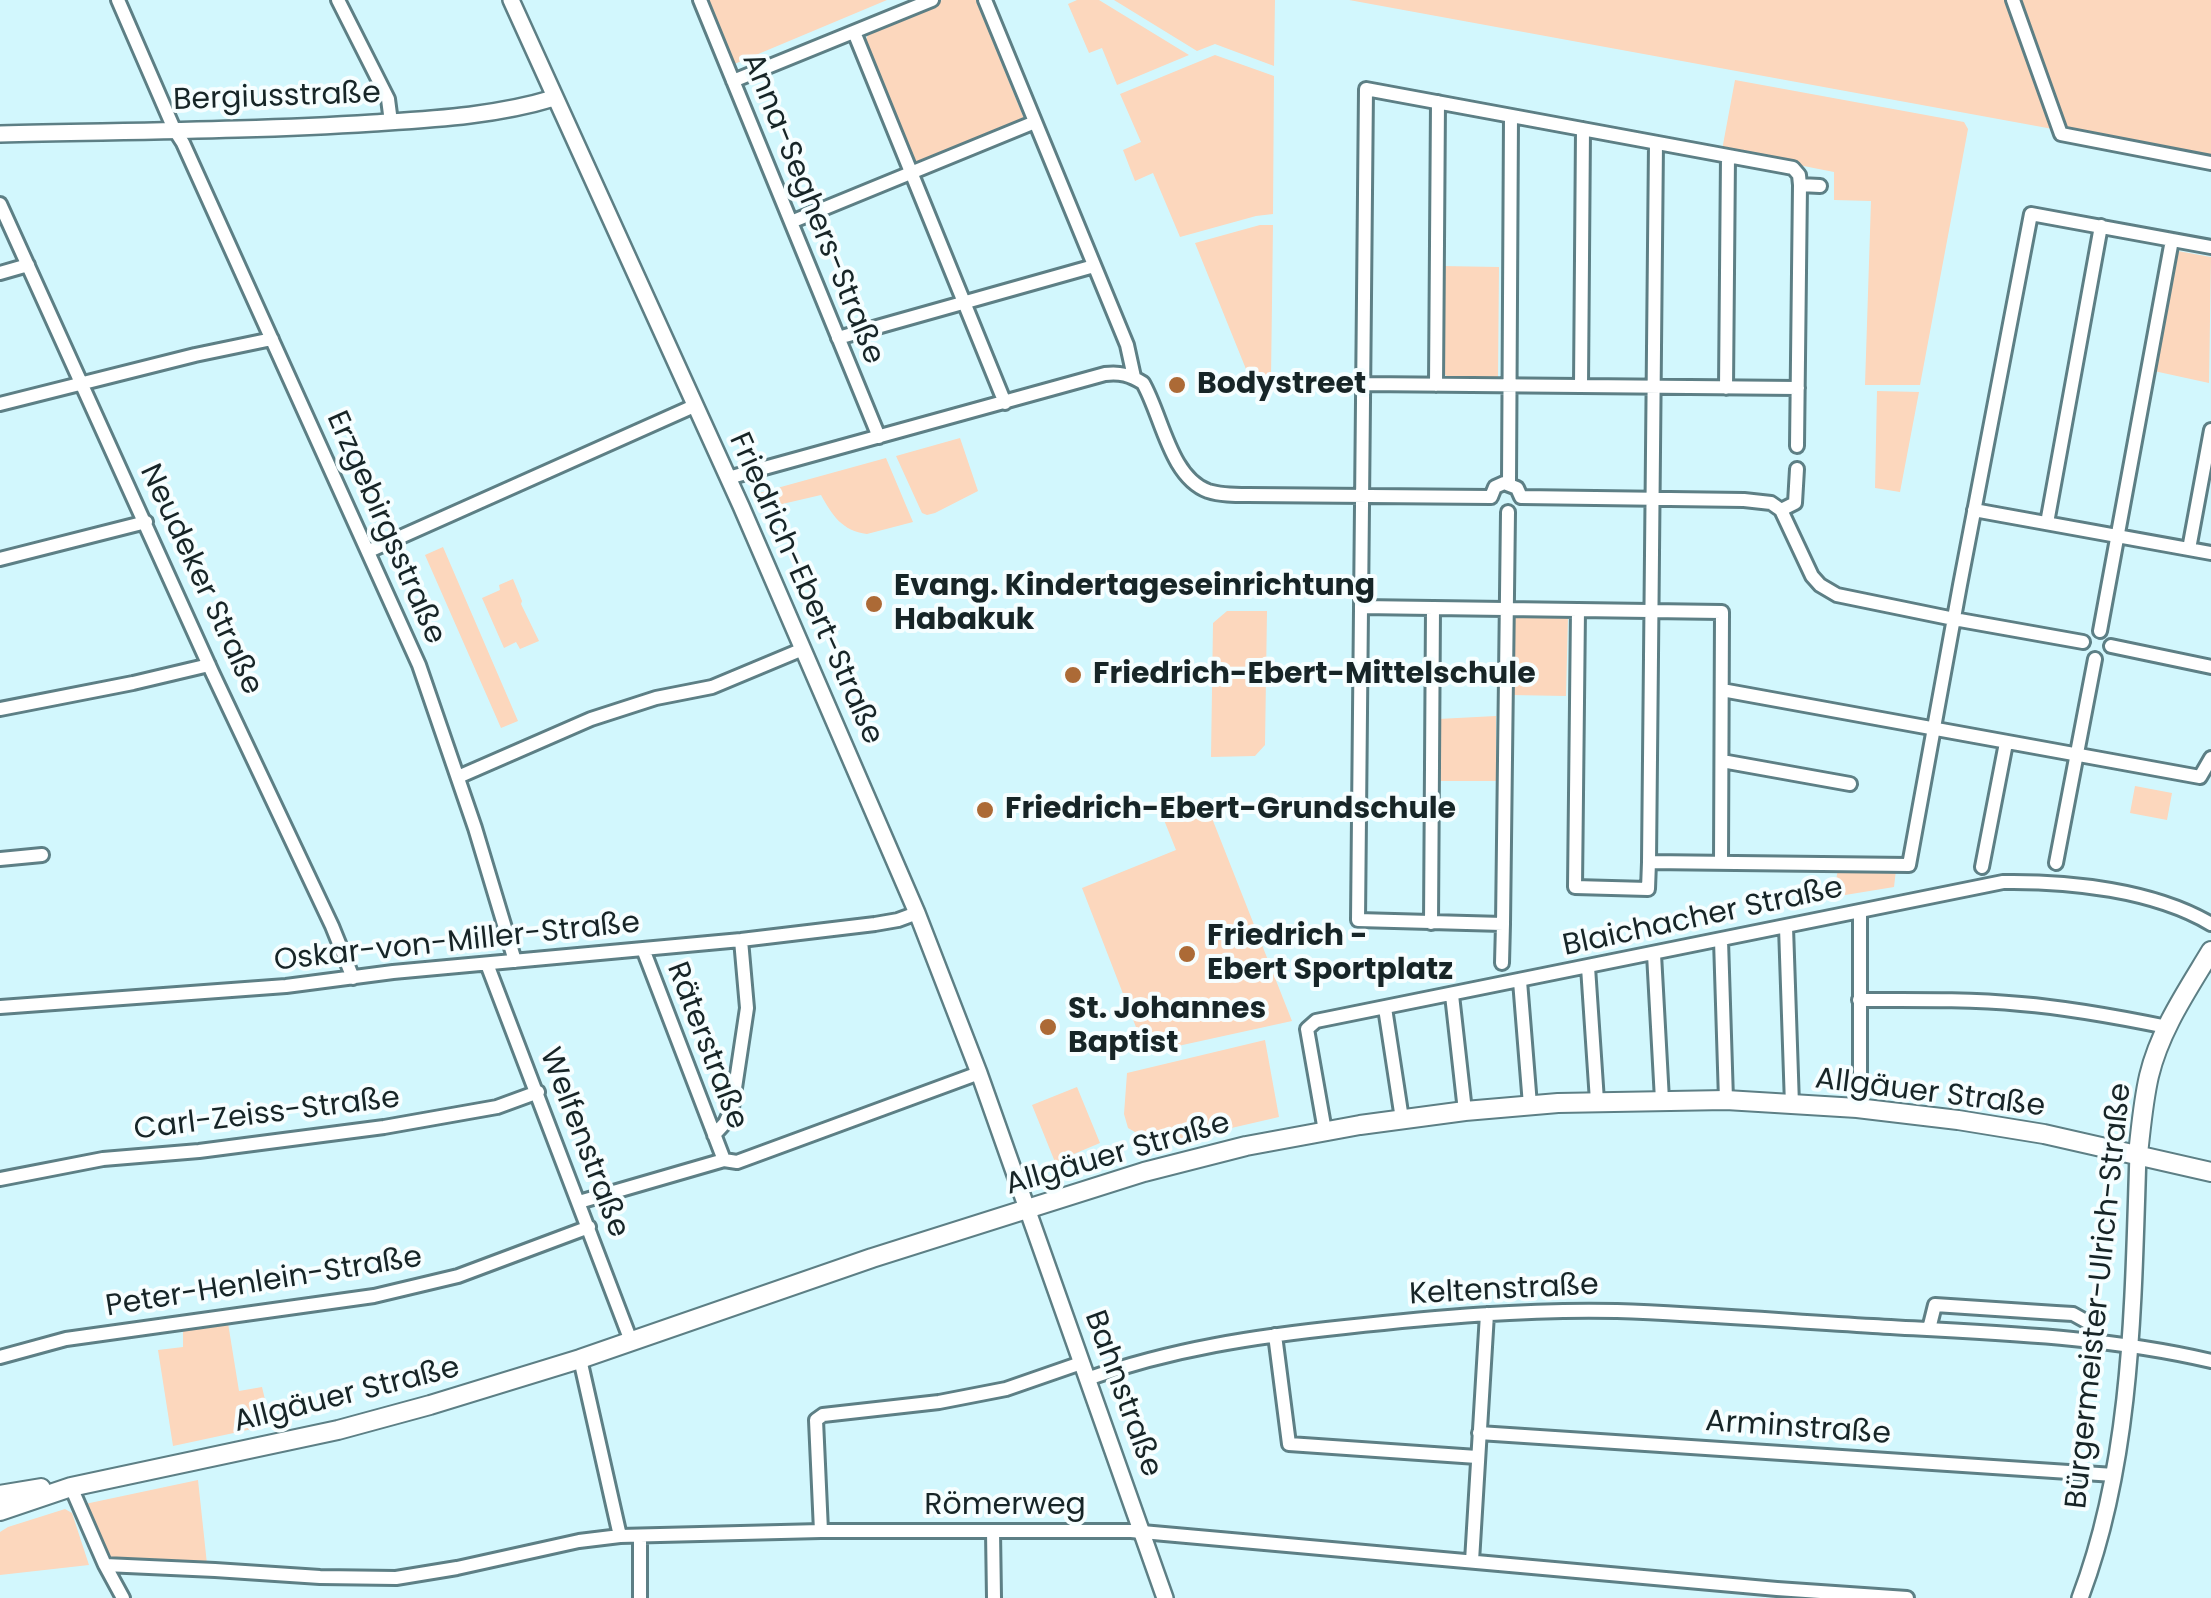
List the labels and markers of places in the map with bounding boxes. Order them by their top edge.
place label: Bodystreet [1197,367,1366,403]
marker: Bodystreet [1166,374,1188,396]
place label: Evang. Kindertageseinrichtung Habakuk [894,569,1375,640]
marker: Evang. Kindertageseinrichtung Habakuk [863,593,885,615]
place label: Friedrich-Ebert-Mittelschule [1093,657,1536,693]
marker: Friedrich-Ebert-Mittelschule [1062,664,1084,686]
place label: Friedrich-Ebert-Grundschule [1005,792,1456,828]
marker: Friedrich-Ebert-Grundschule [974,799,996,821]
place label: Friedrich - Ebert Sportplatz [1207,919,1453,990]
marker: Friedrich - Ebert Sportplatz [1176,943,1198,965]
place label: St. Johannes Baptist [1068,992,1266,1062]
marker: St. Johannes Baptist [1037,1016,1059,1038]

